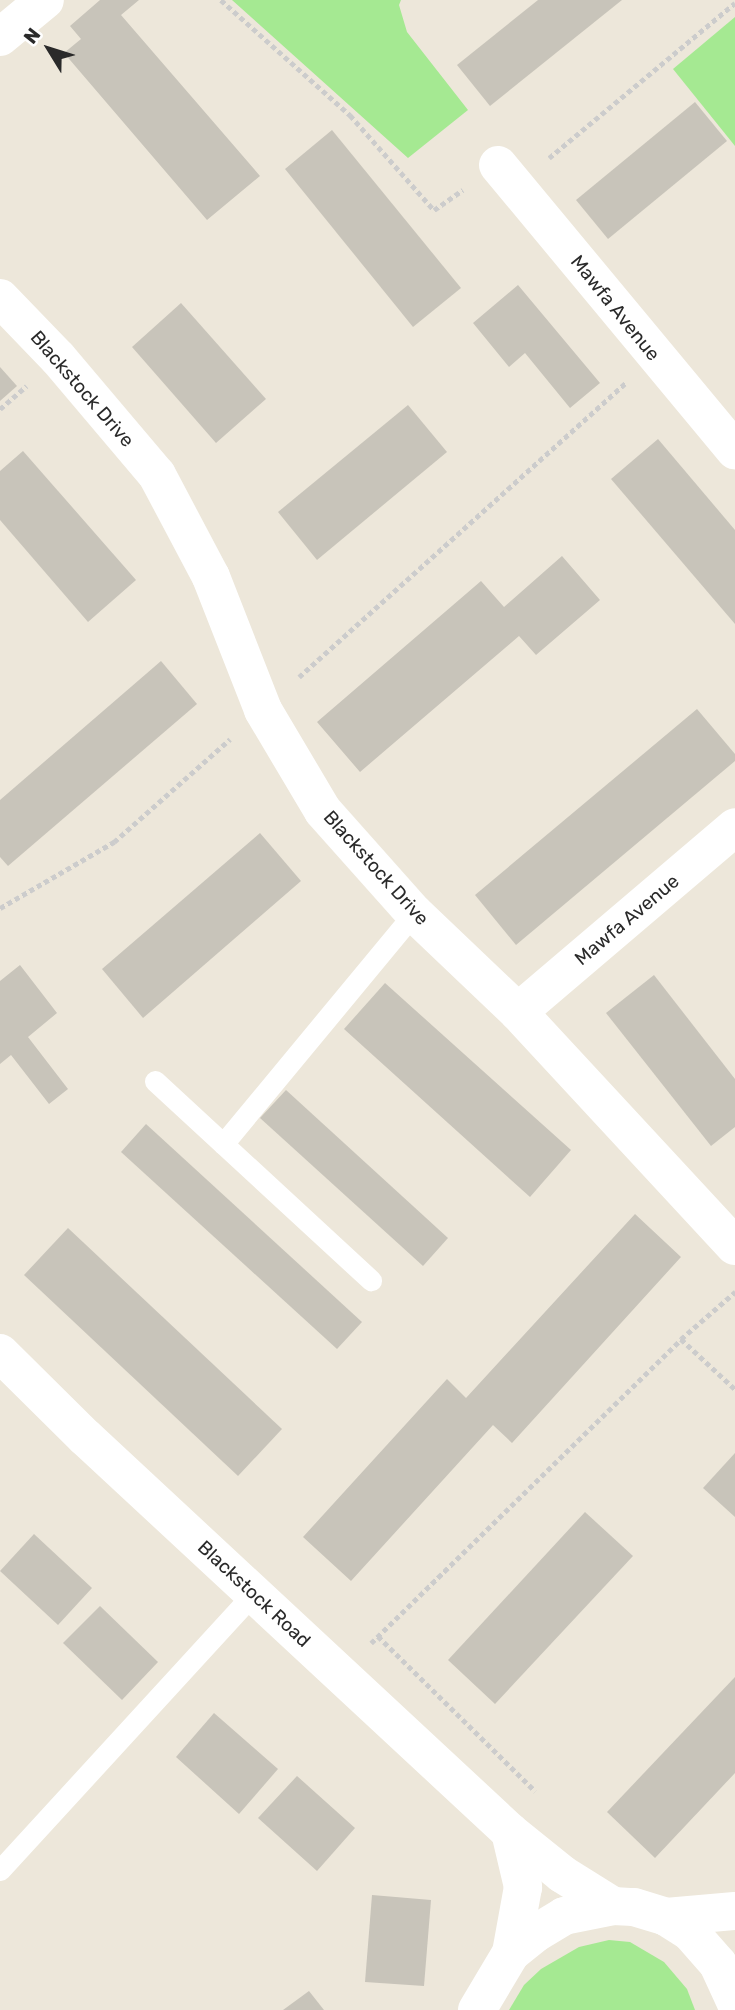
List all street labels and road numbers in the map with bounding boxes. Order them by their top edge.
street label: Mawfa Avenue [565,250,665,366]
street label: Blackstock Drive [25,326,139,452]
street label: Blackstock Drive [318,806,434,930]
street label: Mawfa Avenue [570,870,684,970]
street label: Blackstock Road [193,1536,315,1652]

